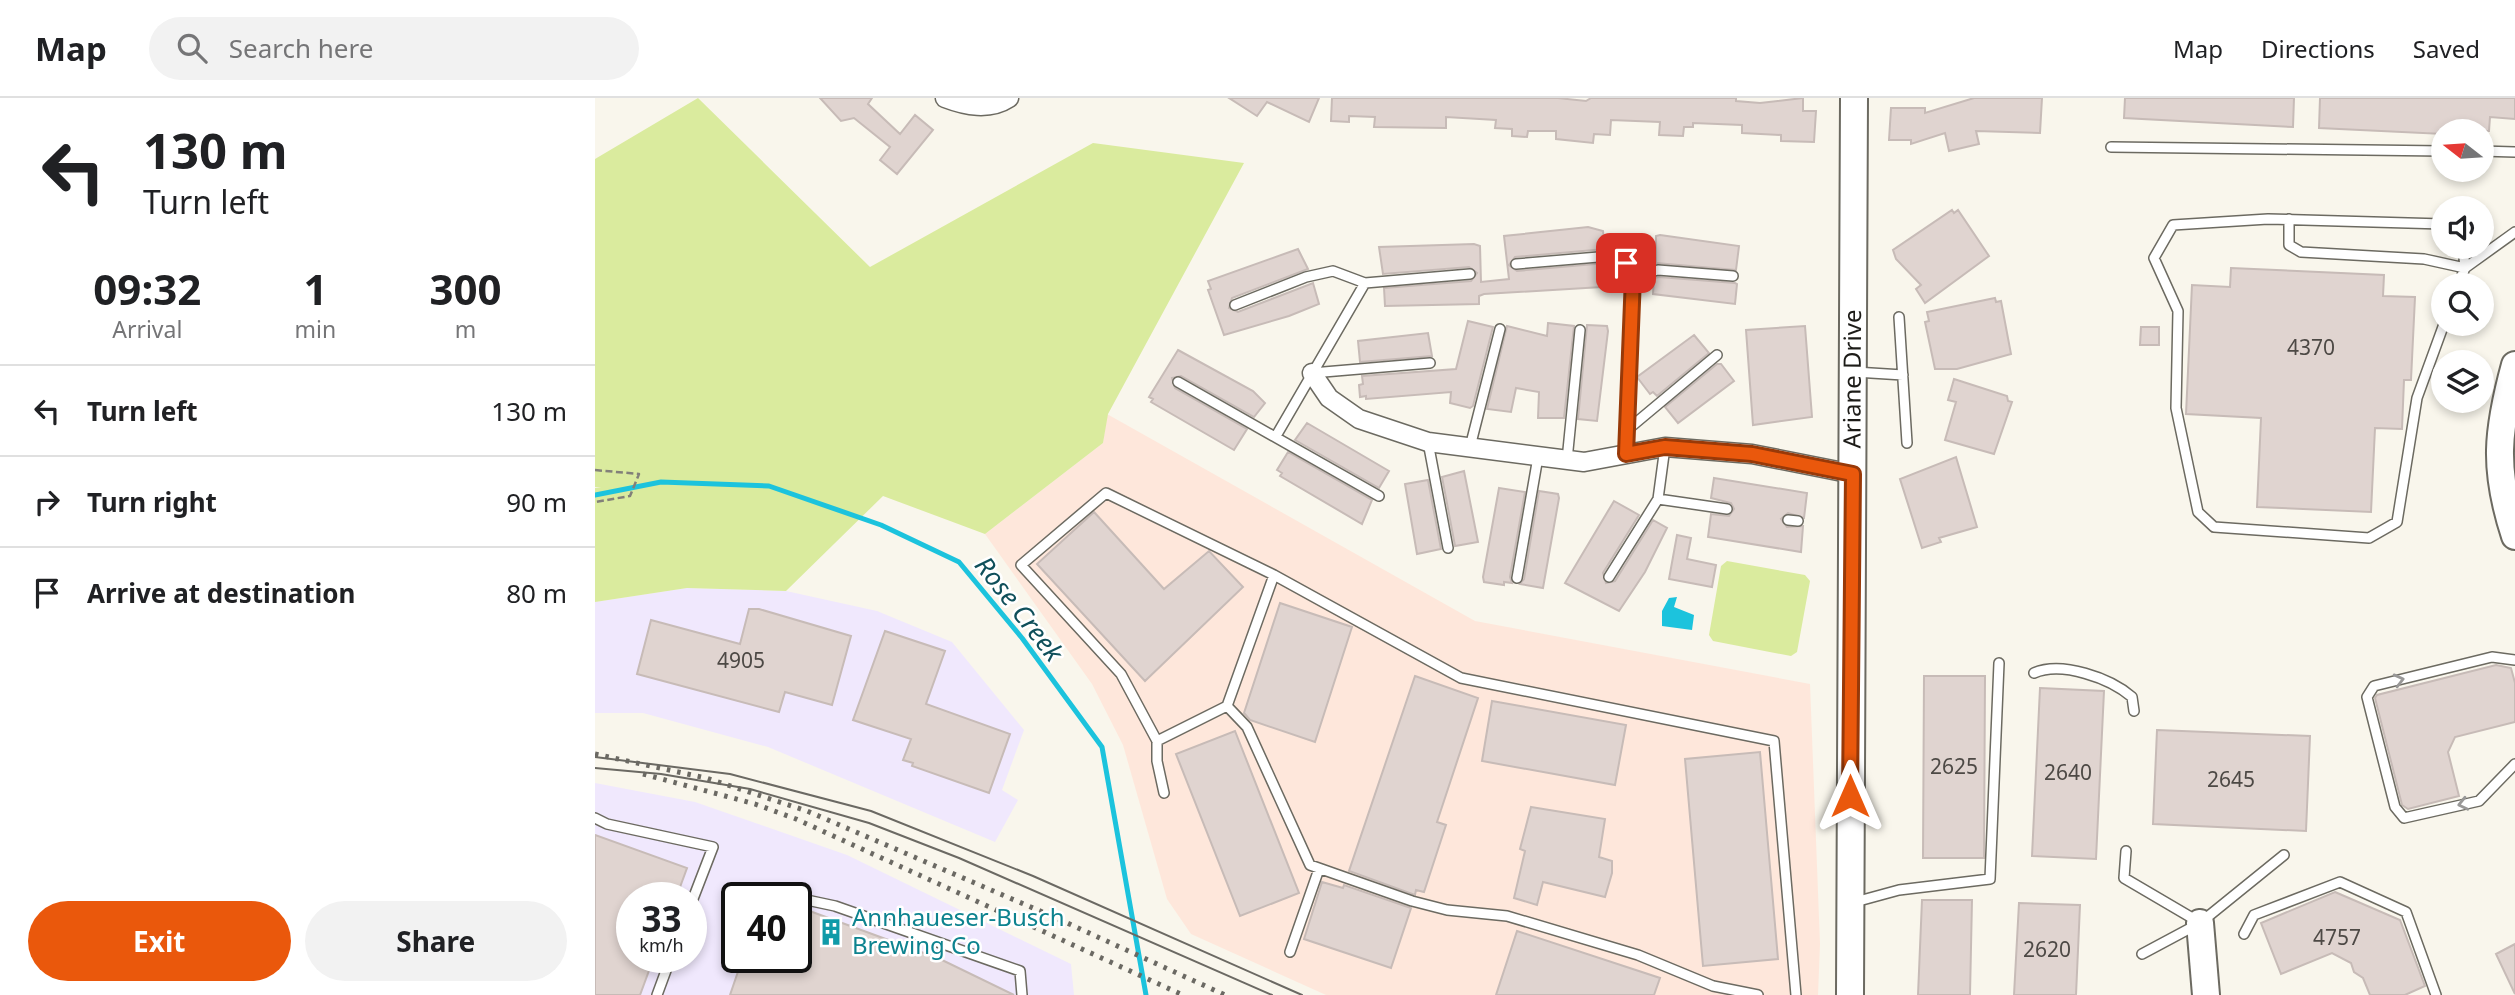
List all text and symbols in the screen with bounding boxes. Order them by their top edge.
search box [149,17,639,80]
text: Map [35,26,107,71]
icon: search [173,29,211,67]
text: Search here [229,30,373,66]
text: Map [2173,32,2223,65]
text: Directions [2261,32,2375,65]
text: Saved [2413,32,2480,65]
text: 130 m [143,117,288,183]
north arrow [2431,119,2494,182]
map controls [2431,119,2494,413]
icon: left [28,126,119,217]
text: Turn left [143,180,269,223]
button: sound [2431,196,2494,259]
pin [1596,233,1656,293]
icon: arrive [1607,244,1645,282]
text: 09:32 [93,260,201,317]
text: 1 [303,260,327,317]
text: 300 [430,260,502,317]
button: search [2431,273,2494,336]
street label: Ariane Drive [1834,309,1868,449]
text: Arrival [112,313,182,345]
text: min [295,313,336,345]
text: m [455,313,476,345]
house number: 4370 [2287,333,2335,361]
button: layers [2431,350,2494,413]
icon: left [28,392,66,430]
text: Turn left [87,393,198,429]
text: 130 m [491,393,567,429]
icon: right [28,483,66,521]
text: Turn right [87,484,217,520]
text: 90 m [506,484,567,520]
water label: Rose Creek [967,548,1073,669]
icon: arrive [28,574,66,612]
text: Arrive at destination [87,575,356,611]
text: 80 m [506,575,567,611]
house number: 4905 [717,646,765,674]
one-way arrow [2393,674,2405,688]
house number: 2625 [1930,752,1978,780]
house number: 2640 [2044,758,2092,786]
position arrow [1813,759,1887,833]
house number: 2645 [2207,765,2255,793]
one-way arrow [2457,796,2469,811]
speed limit sign: 40 [721,882,812,973]
text: 33 [641,895,682,942]
place label: Annhaueser-Busch Brewing Co [852,900,1065,961]
button: Exit [28,901,291,981]
button: Share [305,901,567,981]
building icon: Annhaueser-Busch Brewing Co [816,917,846,947]
house number: 4757 [2313,923,2361,951]
text: km/h [639,933,684,957]
house number: 2620 [2023,935,2071,963]

